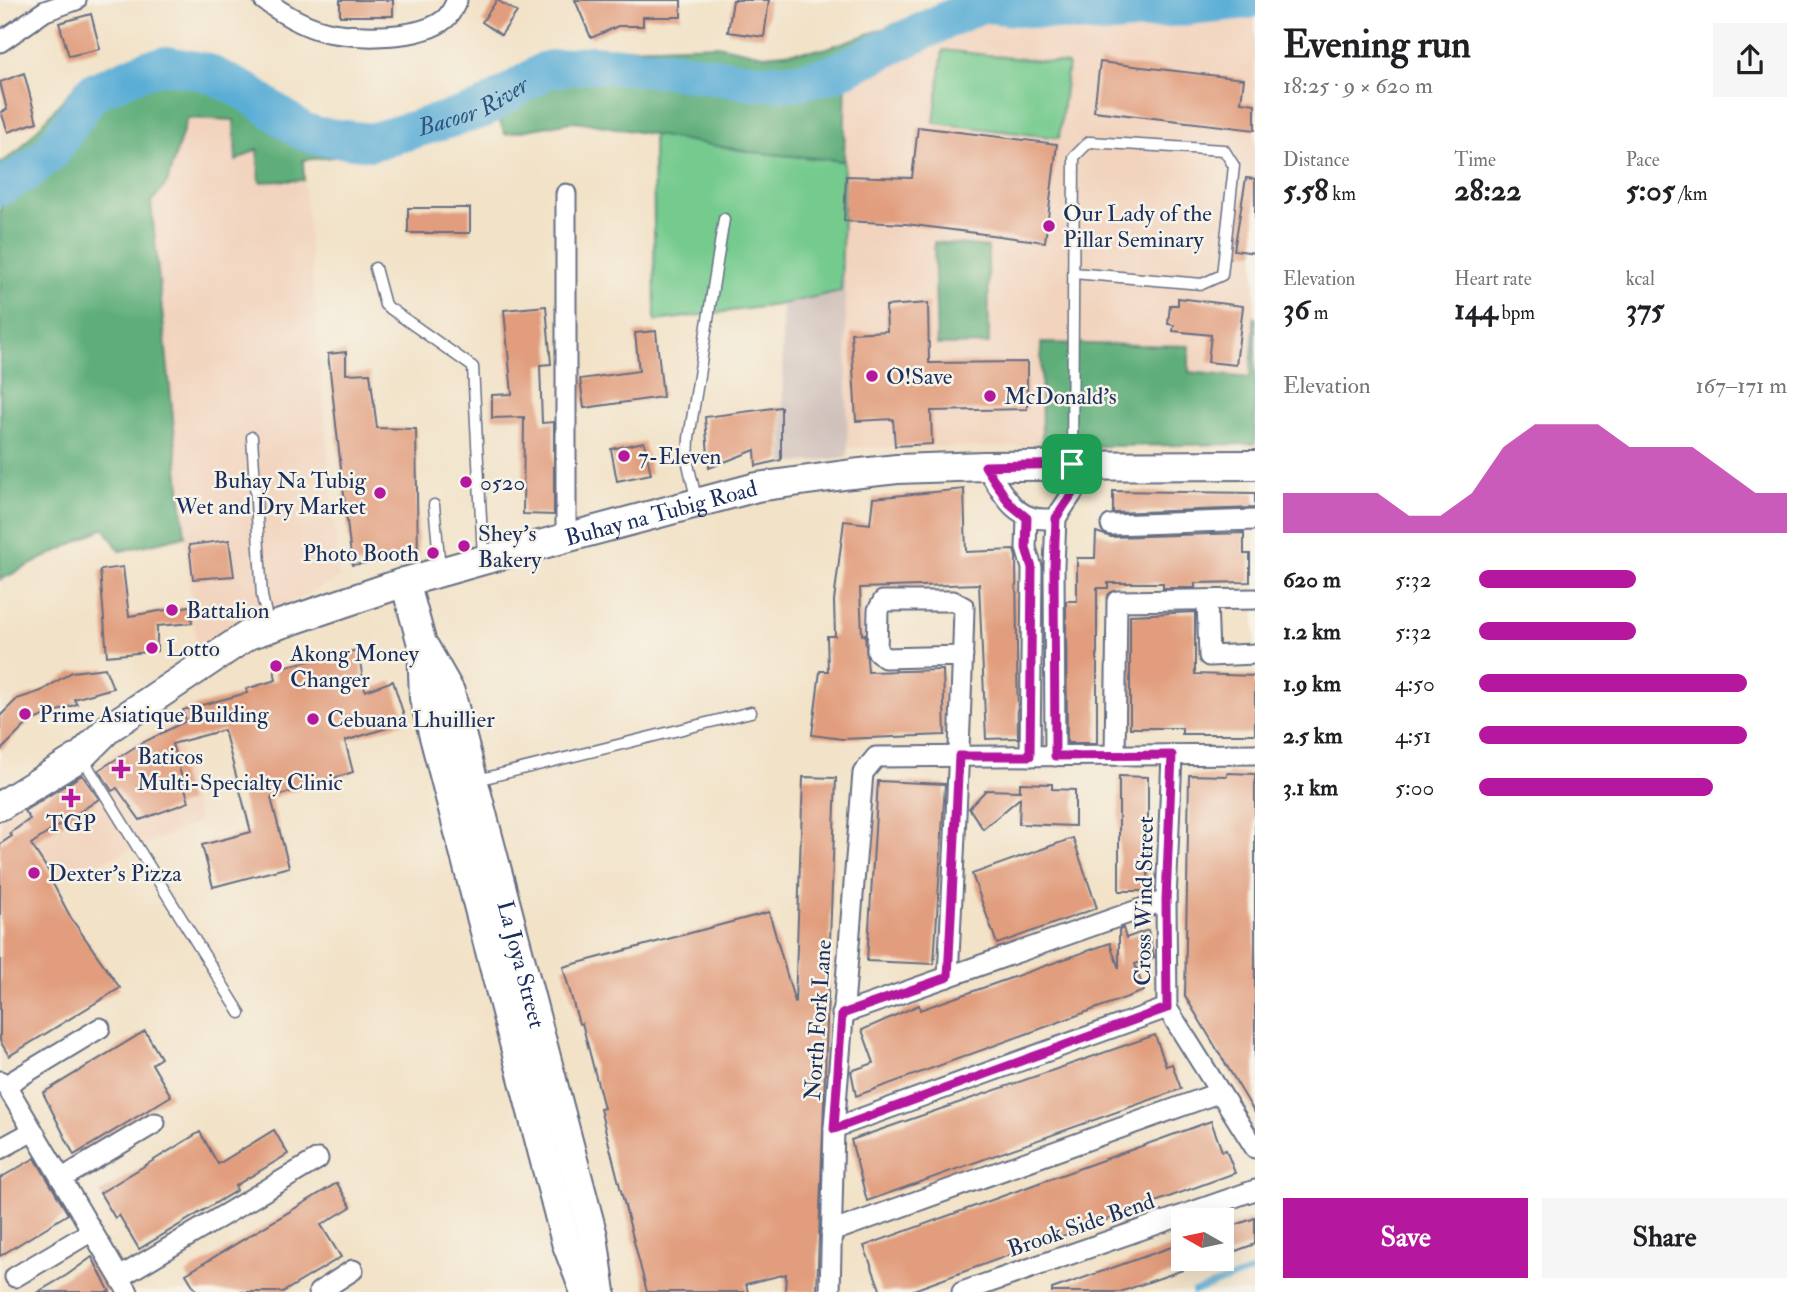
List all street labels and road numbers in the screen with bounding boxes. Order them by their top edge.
street label: Buhay na Tubig Road [562,473,760,552]
street label: Cross Wind Street [1128,816,1160,986]
street label: La Joya Street [491,897,552,1031]
street label: North Fork Lane [798,938,838,1101]
street label: Brook Side Bend [1004,1186,1158,1264]

